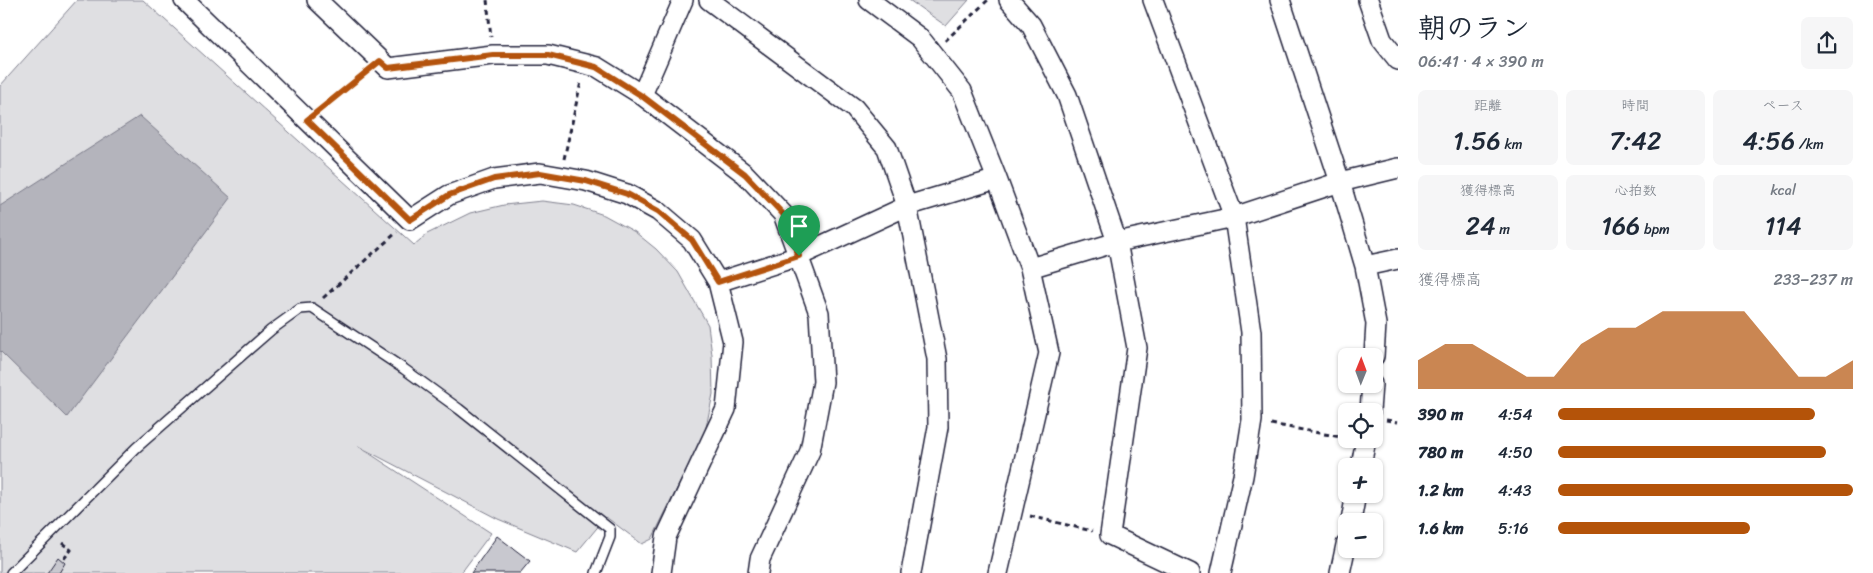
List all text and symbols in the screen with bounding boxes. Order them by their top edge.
text: 朝のラン [1418,3,1530,52]
button: share [1801,17,1853,69]
text: 06:41 · 4 × 390 m [1418,47,1544,76]
text: 距離 [1474,93,1502,118]
text: 時間 [1621,93,1649,118]
text: ペース [1763,93,1804,118]
text: 1.56 [1453,118,1501,163]
text: 7:42 [1610,118,1661,163]
text: 4:56 [1742,118,1795,163]
text: km [1501,132,1523,157]
text: /km [1795,132,1824,157]
text: 獲得標高 [1460,178,1516,203]
text: 心拍数 [1614,178,1656,203]
text: kcal [1770,178,1796,203]
text: 24 [1466,203,1496,248]
text: 166 [1601,203,1640,248]
text: 114 [1765,203,1802,248]
pin [778,205,820,256]
icon: arrive [785,212,813,240]
text: m [1496,217,1510,242]
text: bpm [1640,217,1670,242]
text: 獲得標高 [1418,265,1482,294]
text: 233–237 m [1774,265,1853,294]
north arrow [1338,348,1382,392]
map controls [1338,348,1383,558]
text: 390 m [1418,400,1463,429]
text: 4:54 [1498,400,1533,429]
button: locate [1338,403,1383,448]
text: 780 m [1418,438,1463,467]
text: 4:50 [1498,438,1533,467]
button: + [1338,458,1383,503]
text: 1.2 km [1418,476,1464,505]
text: 4:43 [1498,476,1532,505]
button: − [1338,513,1383,558]
text: 1.6 km [1418,514,1464,543]
text: 5:16 [1498,514,1529,543]

